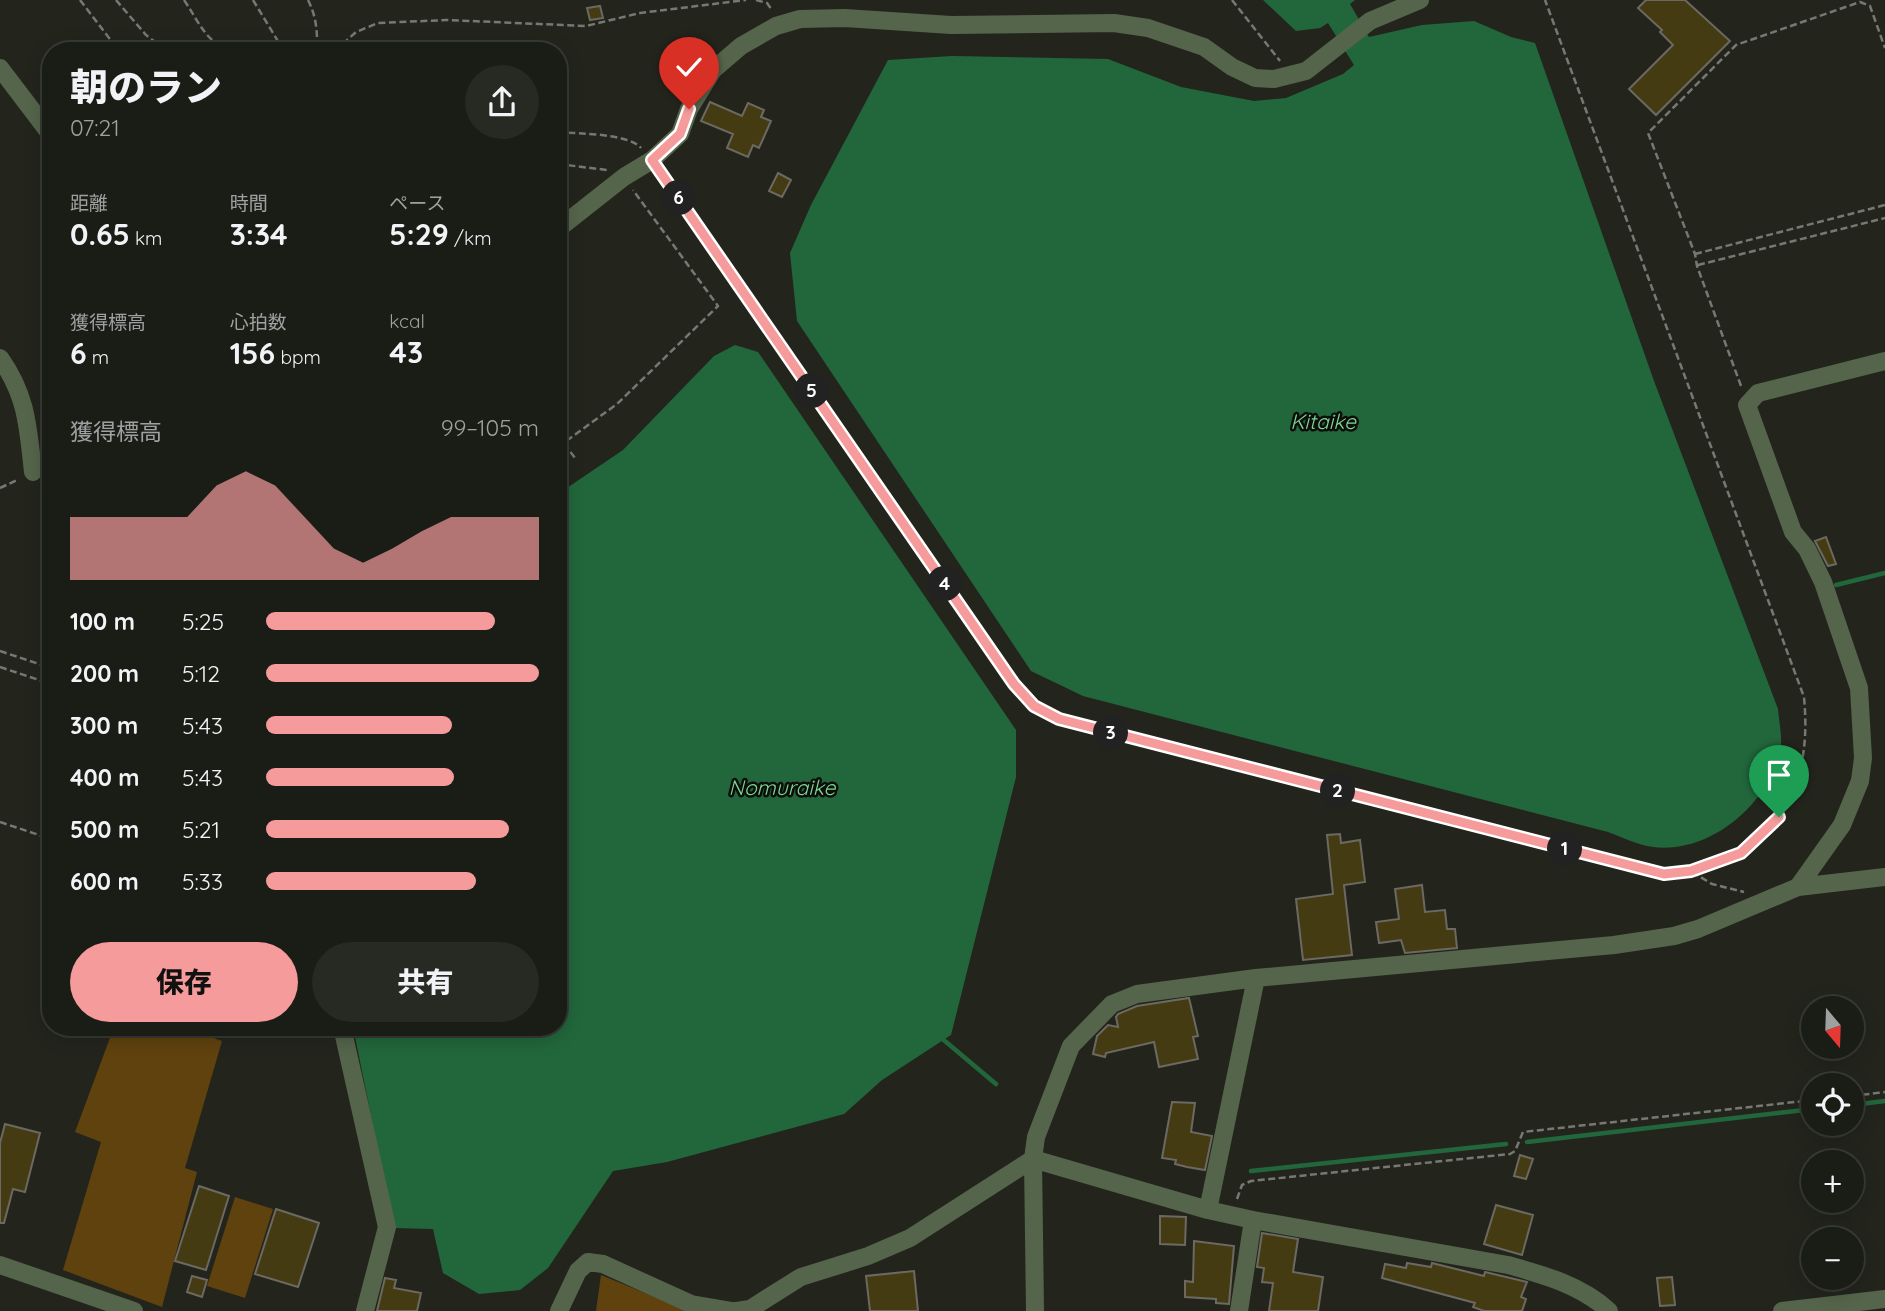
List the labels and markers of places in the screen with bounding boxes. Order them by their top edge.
pin [659,37,719,109]
pin: 6 [662,180,696,216]
pin: 5 [794,374,830,408]
pin: 4 [928,566,962,602]
pin: 3 [1094,716,1128,750]
pin [1749,745,1809,817]
pin: 2 [1320,774,1356,808]
pin: 1 [1548,832,1582,866]

